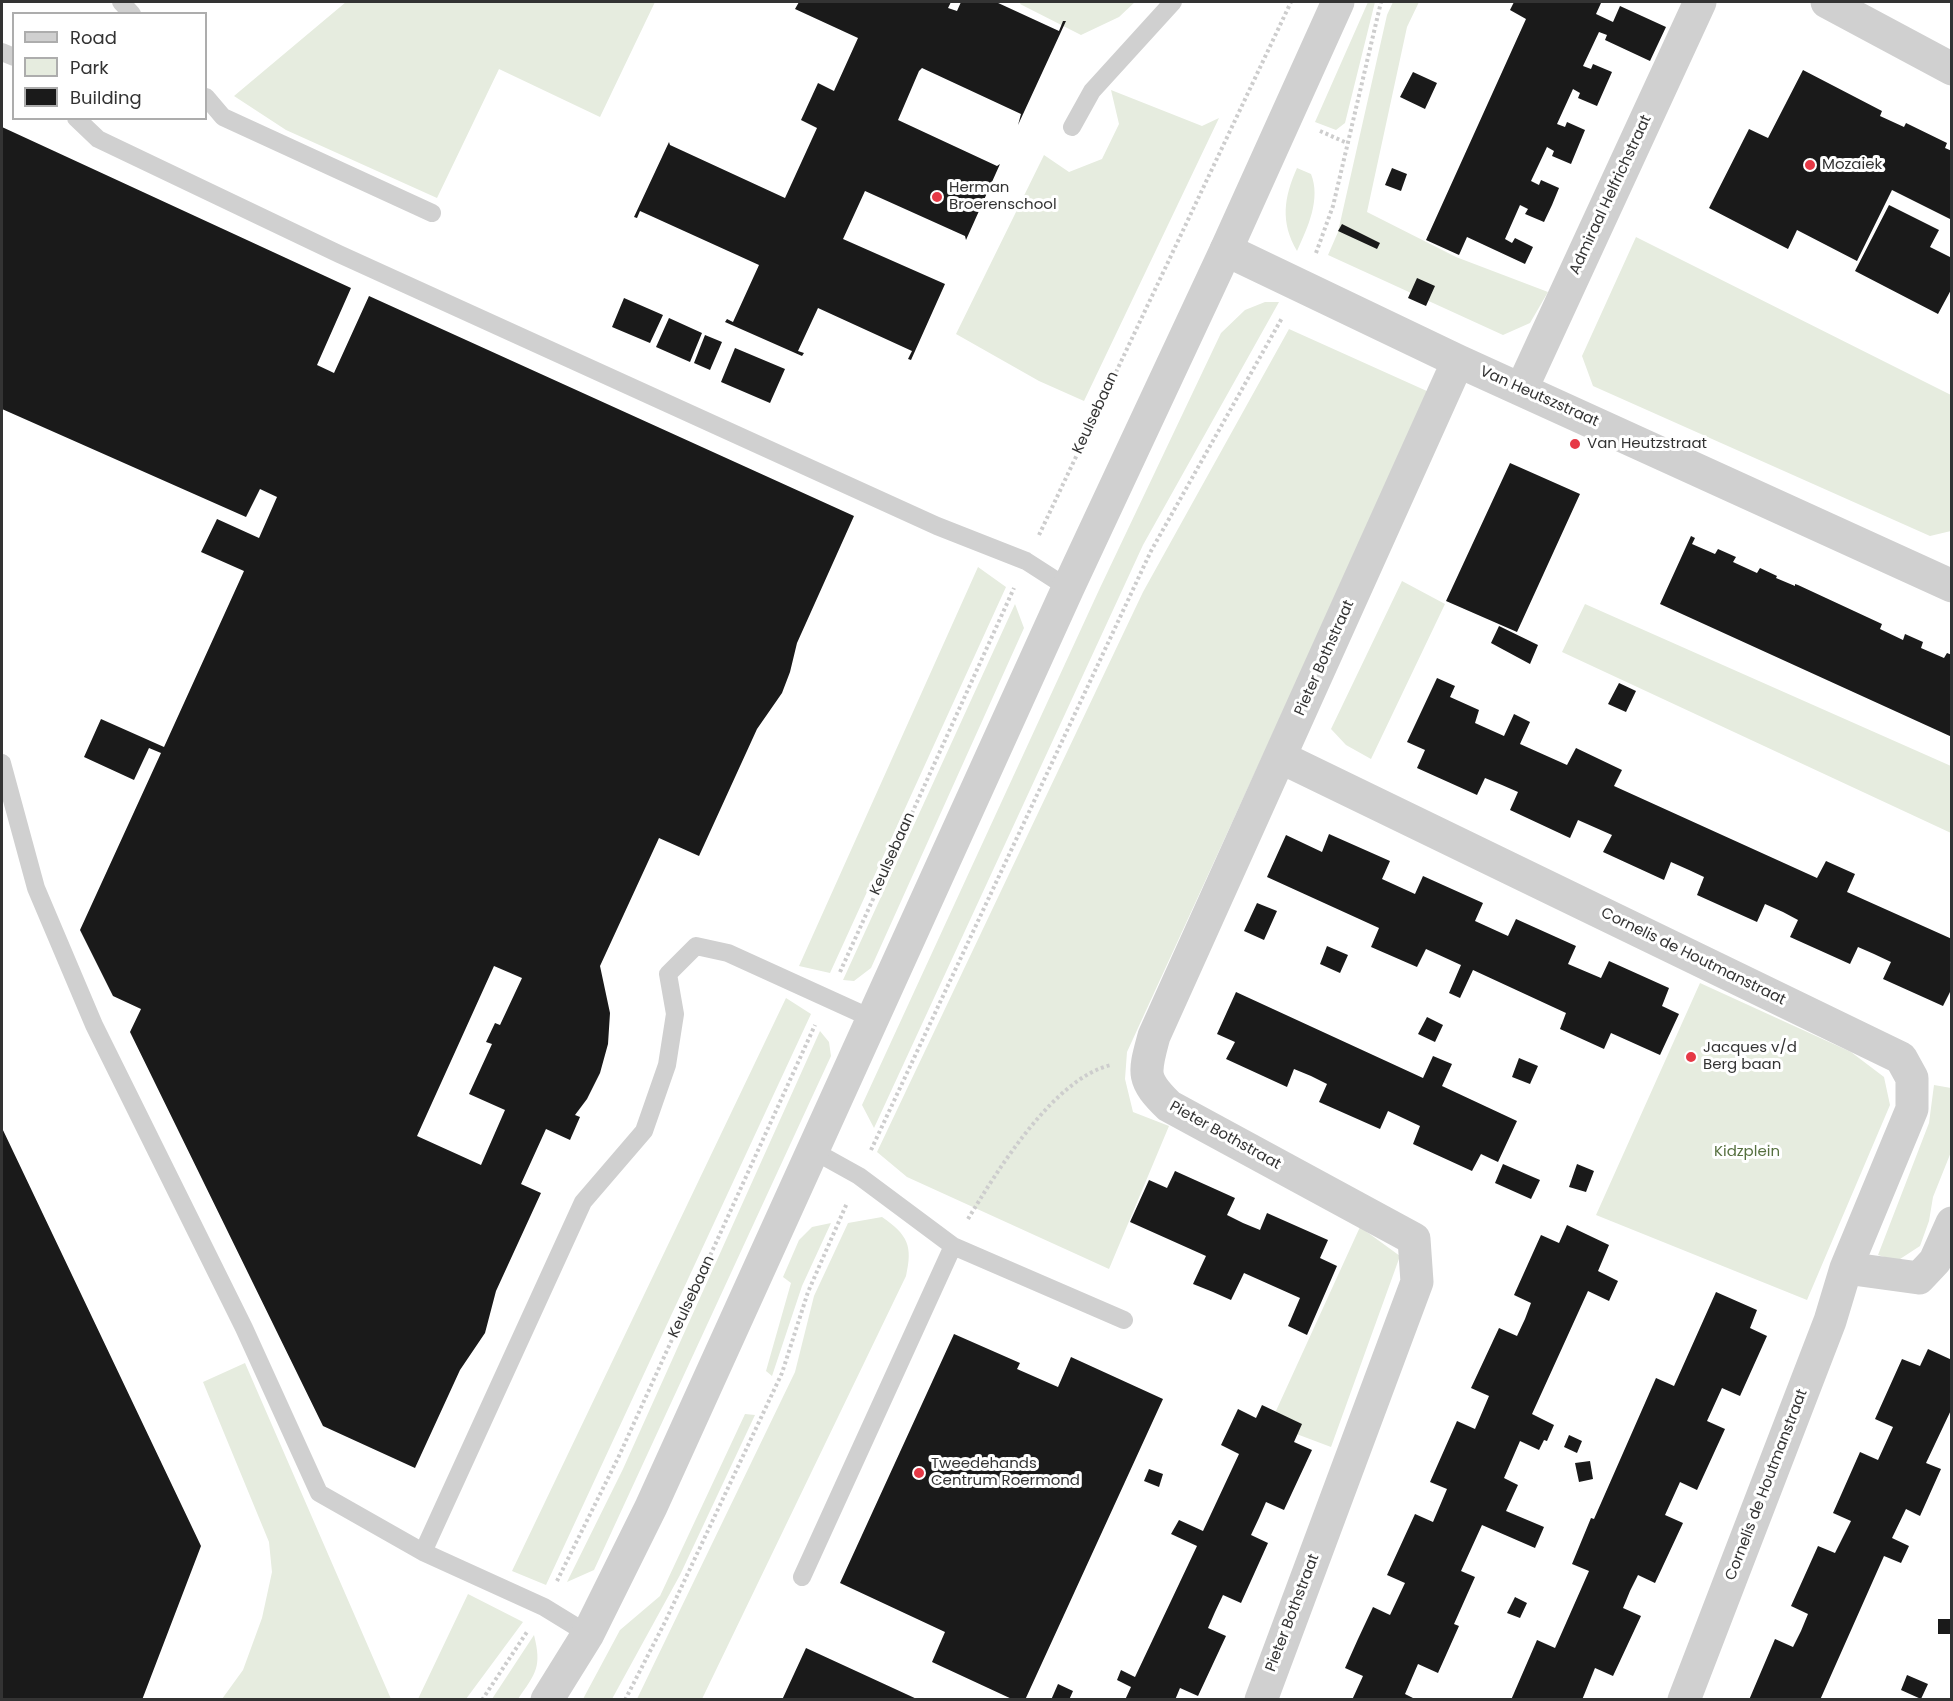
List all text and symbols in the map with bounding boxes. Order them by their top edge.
legend [12,12,207,120]
text: Road [70,25,117,50]
text: Park [70,55,109,80]
text: Building [70,85,142,110]
street label: Admiraal Helfrichstraat [1566,112,1656,278]
place label: Mozaiek [1822,156,1882,174]
marker: Mozaiek [1803,158,1817,172]
place label: Herman Broerenschool [949,179,1057,214]
marker: Herman Broerenschool [930,190,944,204]
street label: Van Heutszstraat [1477,363,1601,431]
street label: Keulsebaan [1069,369,1123,457]
place label: Van Heutzstraat [1587,435,1707,453]
marker: Van Heutzstraat [1568,437,1582,451]
street label: Pieter Bothstraat [1291,597,1359,719]
street label: Keulsebaan [867,810,919,898]
street label: Cornelis de Houtmanstraat [1598,904,1788,1010]
place label: Jacques v/d Berg baan [1703,1039,1797,1074]
marker: Jacques v/d Berg baan [1684,1050,1698,1064]
street label: Pieter Bothstraat [1166,1098,1284,1174]
park label: Kidzplein [1714,1143,1780,1161]
street label: Keulsebaan [665,1253,719,1341]
street label: Cornelis de Houtmanstraat [1722,1387,1812,1583]
place label: Tweedehands Centrum Roermond [931,1455,1080,1490]
marker: Tweedehands Centrum Roermond [912,1466,926,1480]
street label: Pieter Bothstraat [1262,1552,1324,1674]

